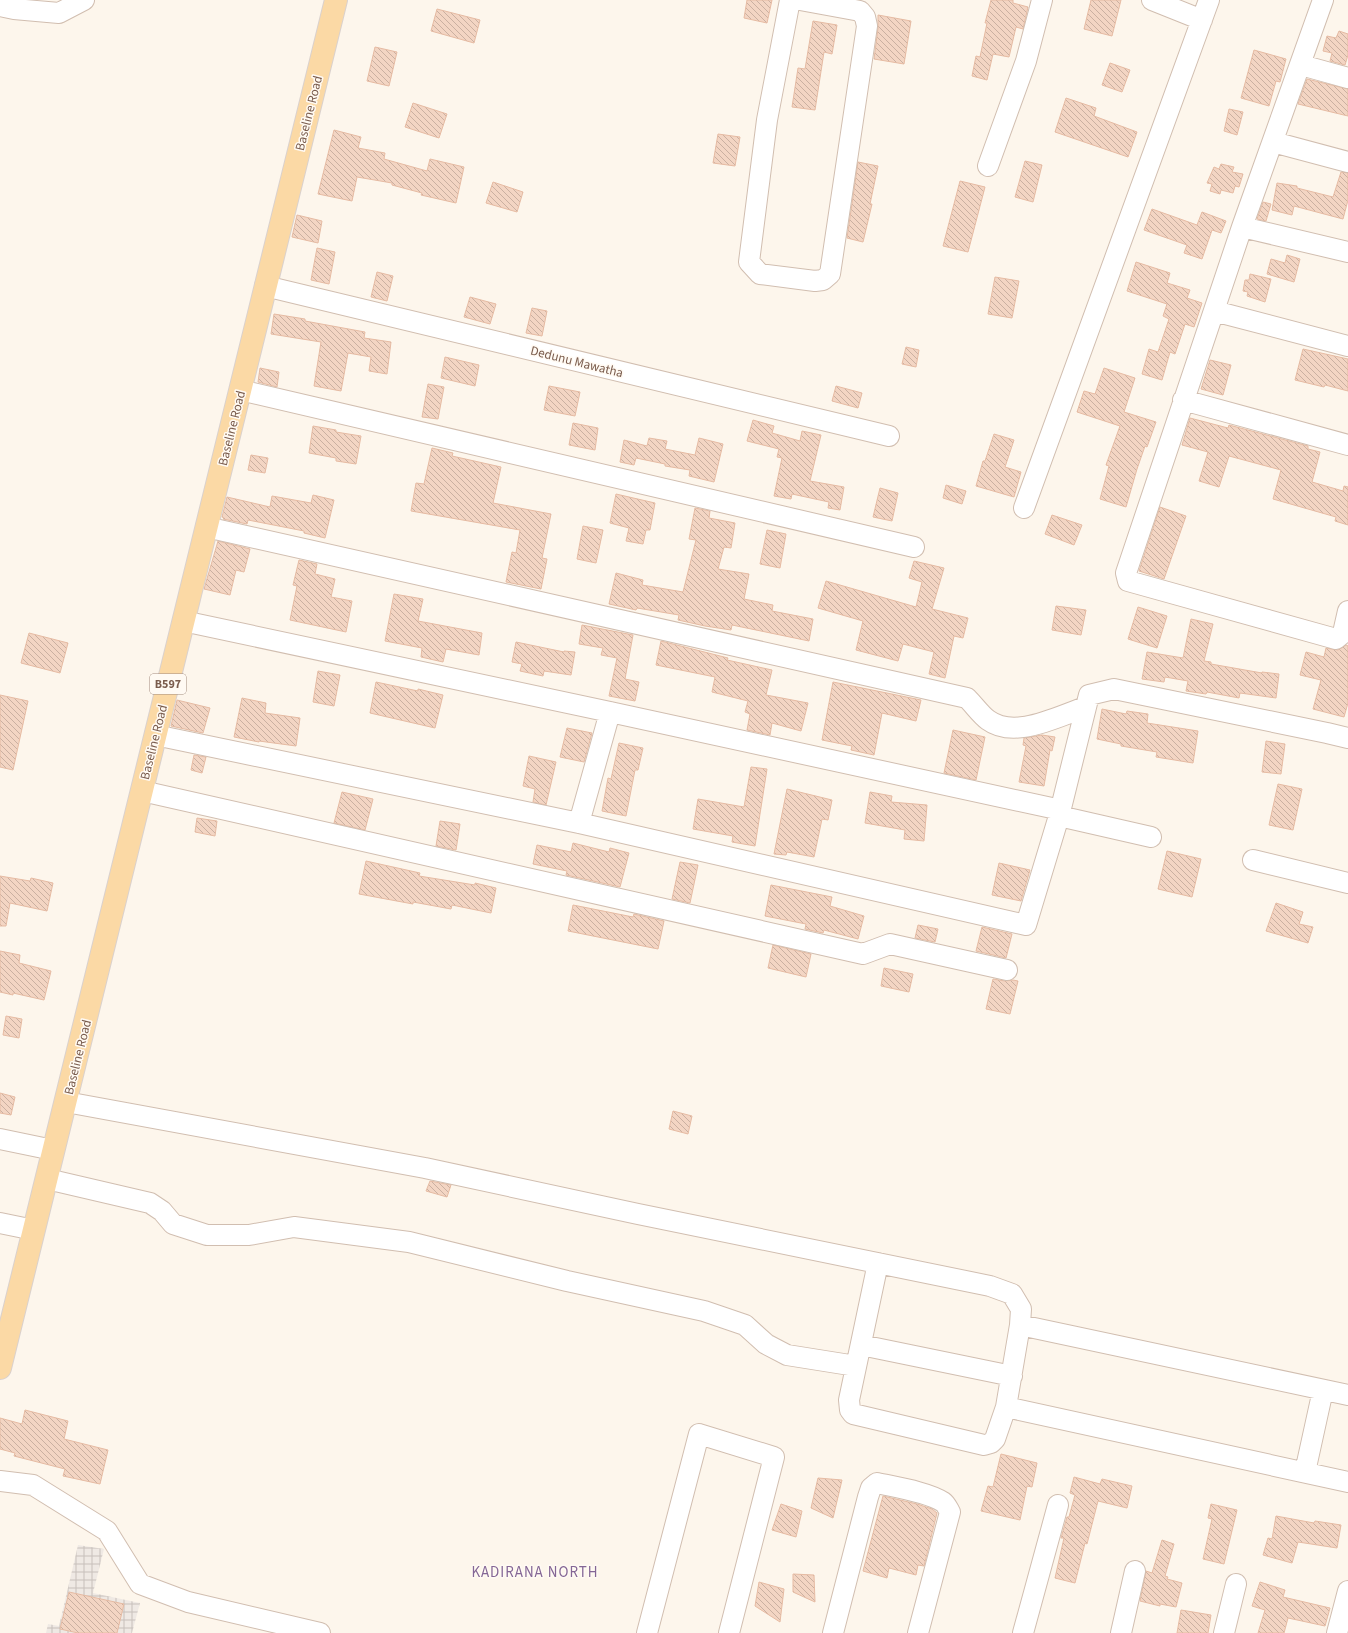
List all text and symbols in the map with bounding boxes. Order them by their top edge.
street label: Baseline Road [291,74,327,153]
street label: Dedunu Mawatha [528,342,625,382]
street label: Baseline Road [214,389,250,468]
road number: B597 [150,674,186,694]
street label: Baseline Road [136,703,172,782]
street label: Baseline Road [60,1018,96,1097]
district label: KADIRANA NORTH [471,1562,599,1583]

